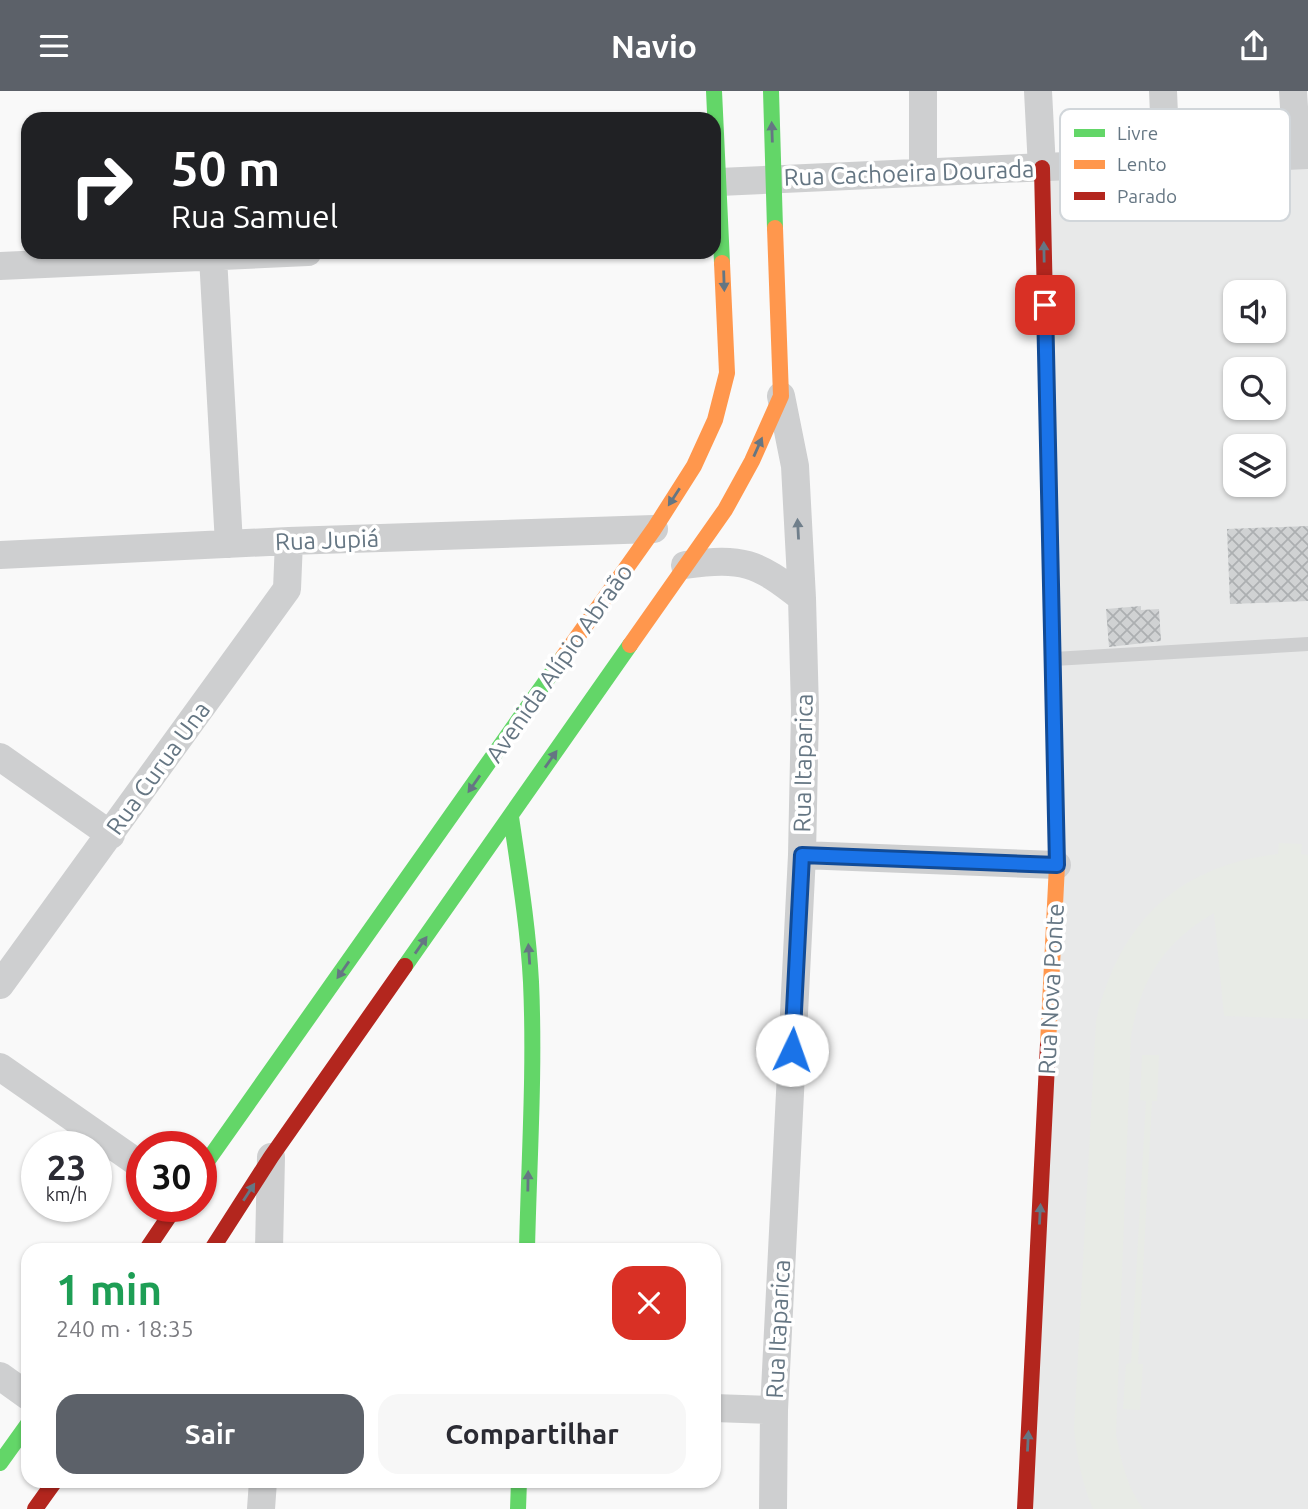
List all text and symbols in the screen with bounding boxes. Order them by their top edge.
icon: menu [35,27,73,65]
icon: share [1235,27,1273,65]
text: Navio [611,28,697,64]
legend [1060,109,1290,221]
one-way arrow [767,120,778,142]
text: Livre [1117,122,1158,144]
icon: right [56,140,147,231]
text: 50 m [171,140,280,195]
text: Lento [1117,153,1167,175]
street label: Rua Cachoeira Dourada [783,155,1035,191]
text: Parado [1117,185,1177,207]
text: Rua Samuel [171,198,338,234]
one-way arrow [1038,240,1050,262]
one-way arrow [718,271,729,293]
pin [1015,275,1075,335]
map controls [1223,280,1286,497]
button: sound [1223,280,1286,343]
icon: arrive [1026,286,1064,324]
button: search [1223,357,1286,420]
button: layers [1223,434,1286,497]
one-way arrow [752,437,764,457]
one-way arrow [667,488,681,506]
one-way arrow [793,518,804,540]
street label: Rua Jupiá [274,525,380,555]
street label: Avenida Alípio Abraão [480,559,638,767]
street label: Rua Itaparica [788,693,818,833]
street label: Rua Curua Una [101,696,215,840]
one-way arrow [544,750,558,768]
one-way arrow [467,775,481,793]
street label: Rua Nova Ponte [1033,903,1069,1075]
one-way arrow [414,936,428,954]
one-way arrow [523,943,534,965]
one-way arrow [336,961,350,979]
position arrow [755,1013,829,1087]
speed limit sign: 30 [126,1131,217,1222]
text: 23 [47,1147,86,1187]
one-way arrow [523,1170,534,1192]
one-way arrow [242,1182,255,1202]
text: km/h [46,1184,87,1204]
one-way arrow [1034,1202,1045,1224]
street label: Rua Itaparica [761,1259,795,1399]
text: 1 min [56,1266,162,1313]
button: close [612,1266,686,1340]
text: 240 m · 18:35 [56,1316,194,1341]
button: Sair [56,1394,364,1474]
button: Compartilhar [378,1394,686,1474]
one-way arrow [1023,1430,1034,1452]

